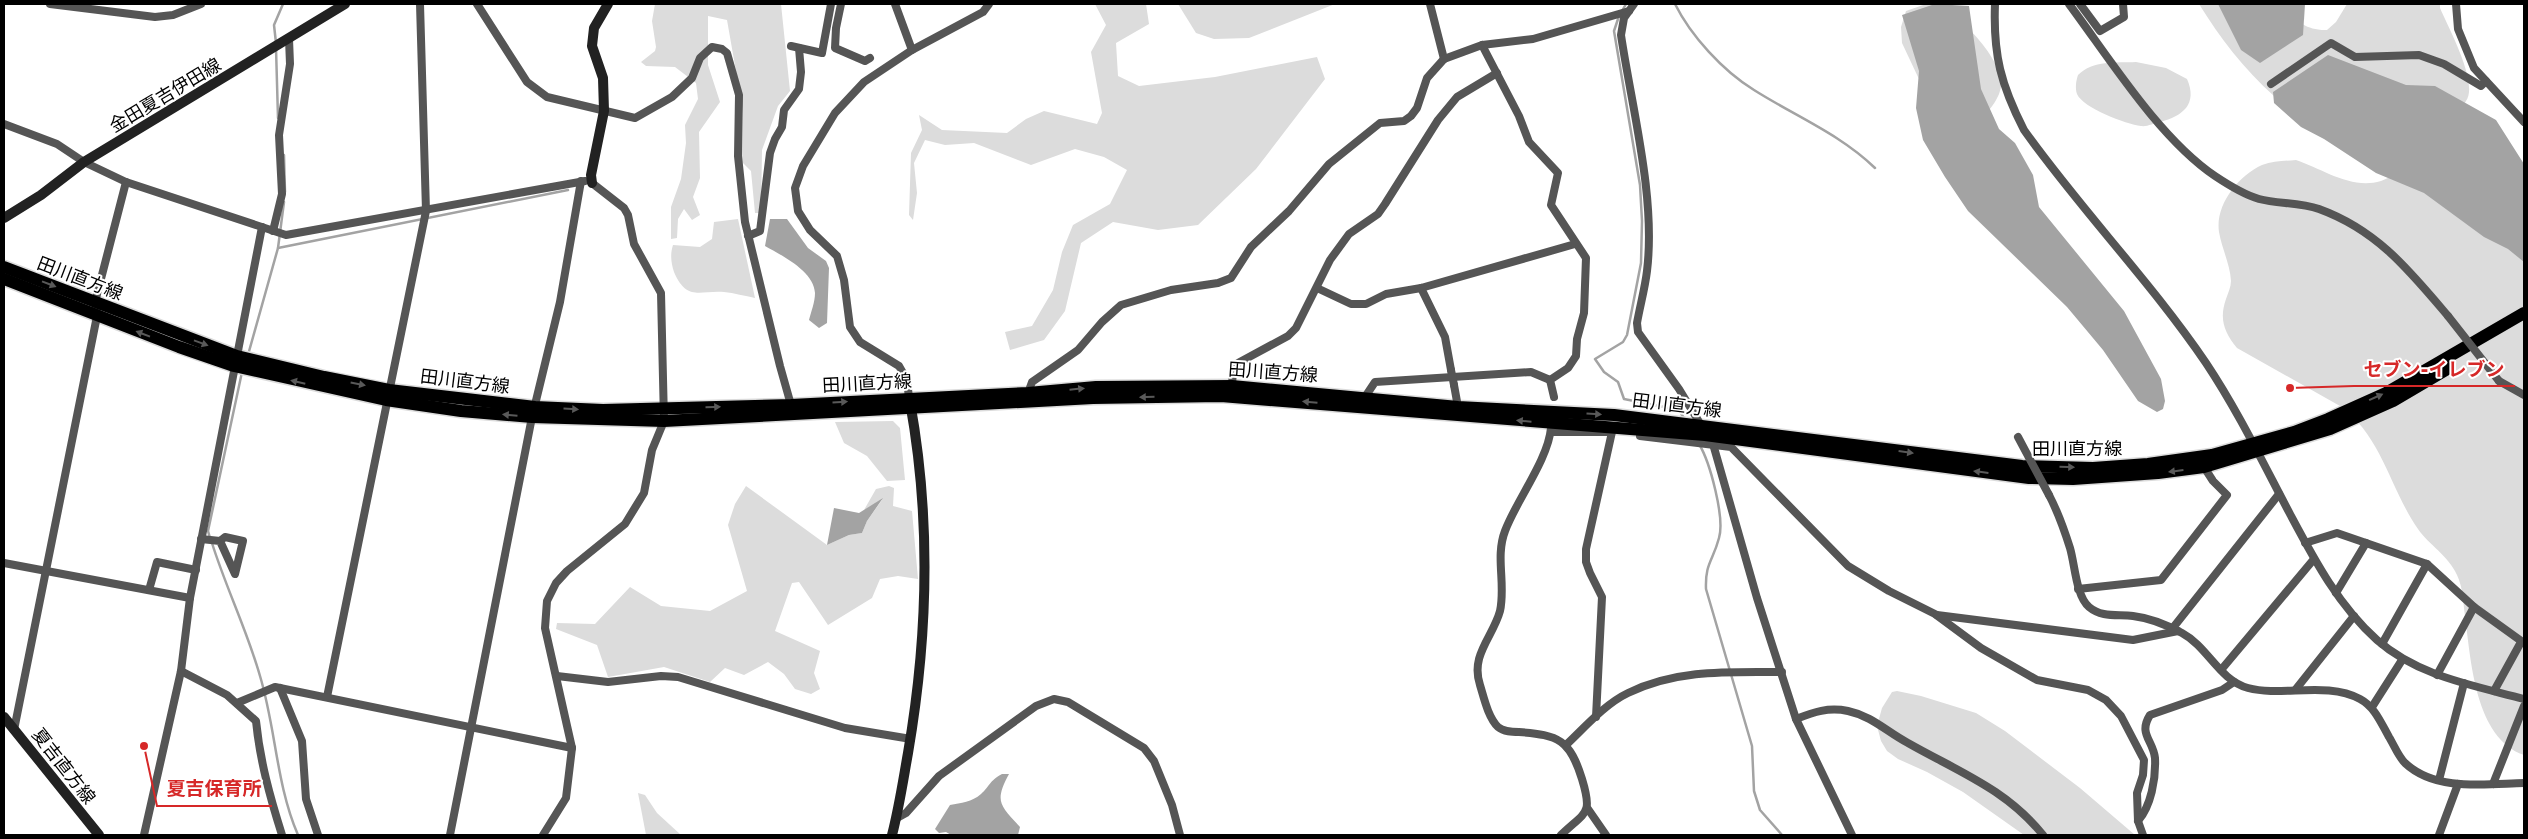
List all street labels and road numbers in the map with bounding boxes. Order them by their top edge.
street label: 金田夏吉伊田線 [106,54,224,136]
street label: 田川直方線 [34,252,126,304]
street label: 田川直方線 [1227,358,1319,386]
street label: 田川直方線 [419,365,511,397]
street label: 田川直方線 [822,370,912,396]
street label: 田川直方線 [1631,389,1723,421]
street label: 田川直方線 [2032,438,2122,459]
street label: 夏吉直方線 [28,724,100,808]

